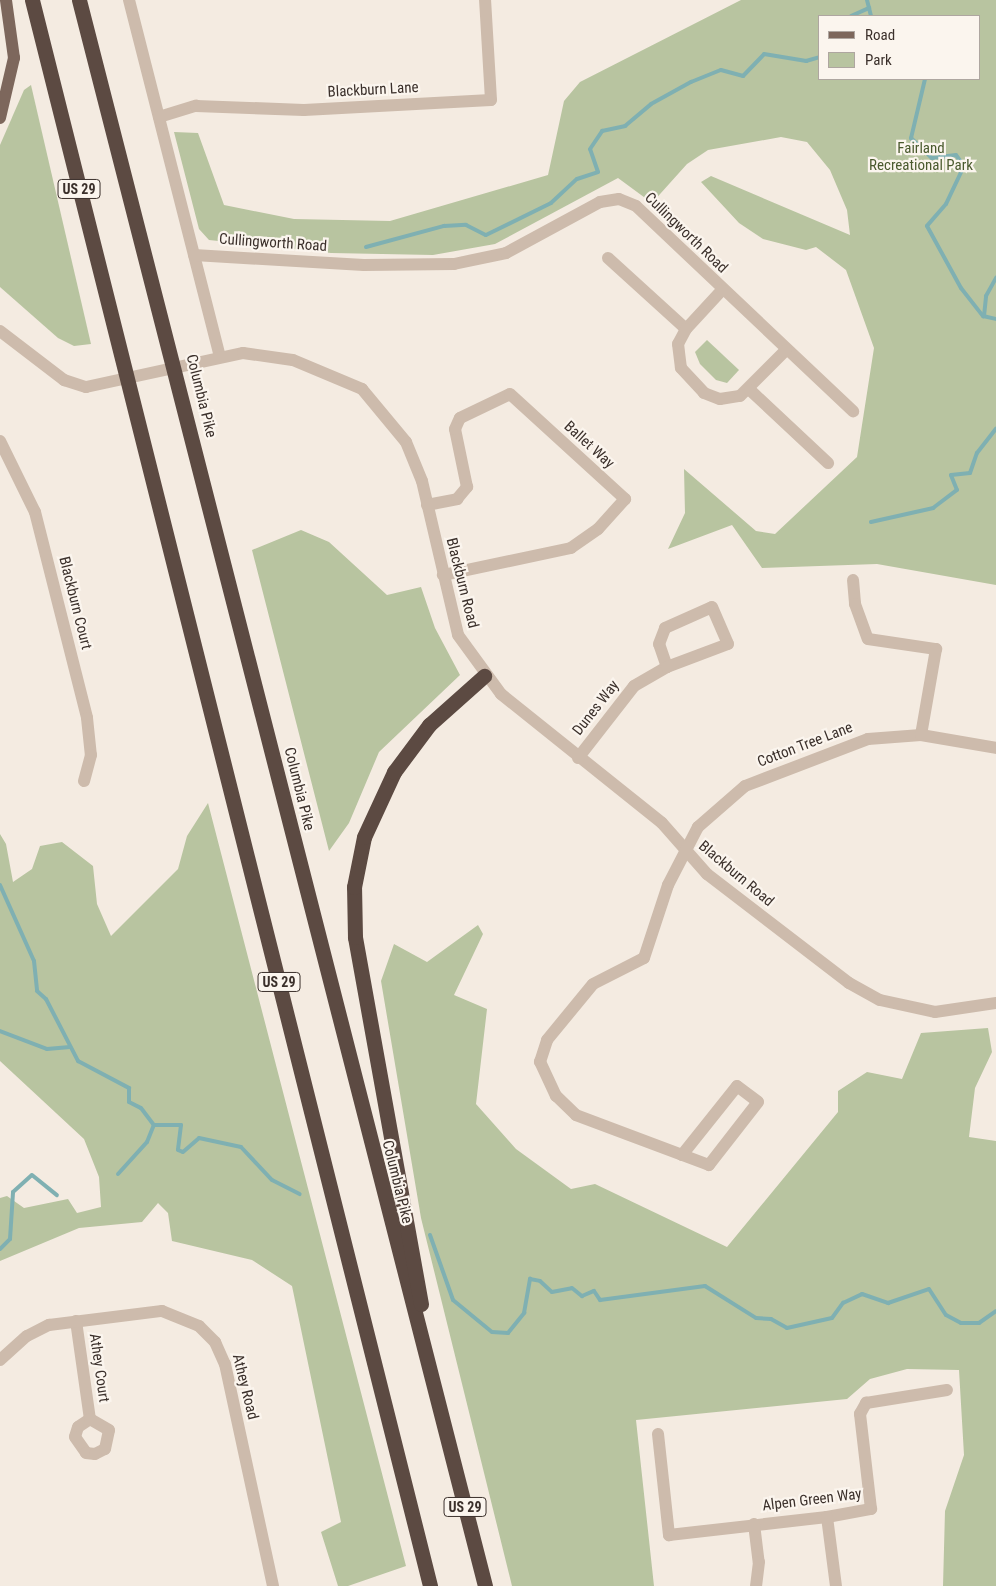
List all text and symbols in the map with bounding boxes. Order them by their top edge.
legend [818,15,981,80]
text: Road [865,26,895,44]
text: Park [865,51,892,69]
street label: Blackburn Lane [327,79,419,101]
park label: Fairland Recreational Park [869,139,973,174]
road number: US 29 [56,178,102,200]
street label: Cullingworth Road [641,189,731,277]
street label: Cullingworth Road [218,230,328,256]
street label: Columbia Pike [182,353,220,439]
street label: Ballet Way [560,418,618,472]
street label: Blackburn Road [442,536,482,630]
street label: Blackburn Court [55,555,95,651]
street label: Dunes Way [569,677,623,739]
street label: Cotton Tree Lane [755,719,855,771]
street label: Columbia Pike [280,746,318,832]
street label: Blackburn Road [695,837,777,911]
road number: US 29 [256,970,302,994]
street label: Columbia Pike [378,1139,416,1225]
street label: Athey Court [85,1332,113,1404]
street label: Athey Road [228,1352,262,1422]
street label: Alpen Green Way [761,1485,863,1515]
road number: US 29 [442,1495,488,1518]

